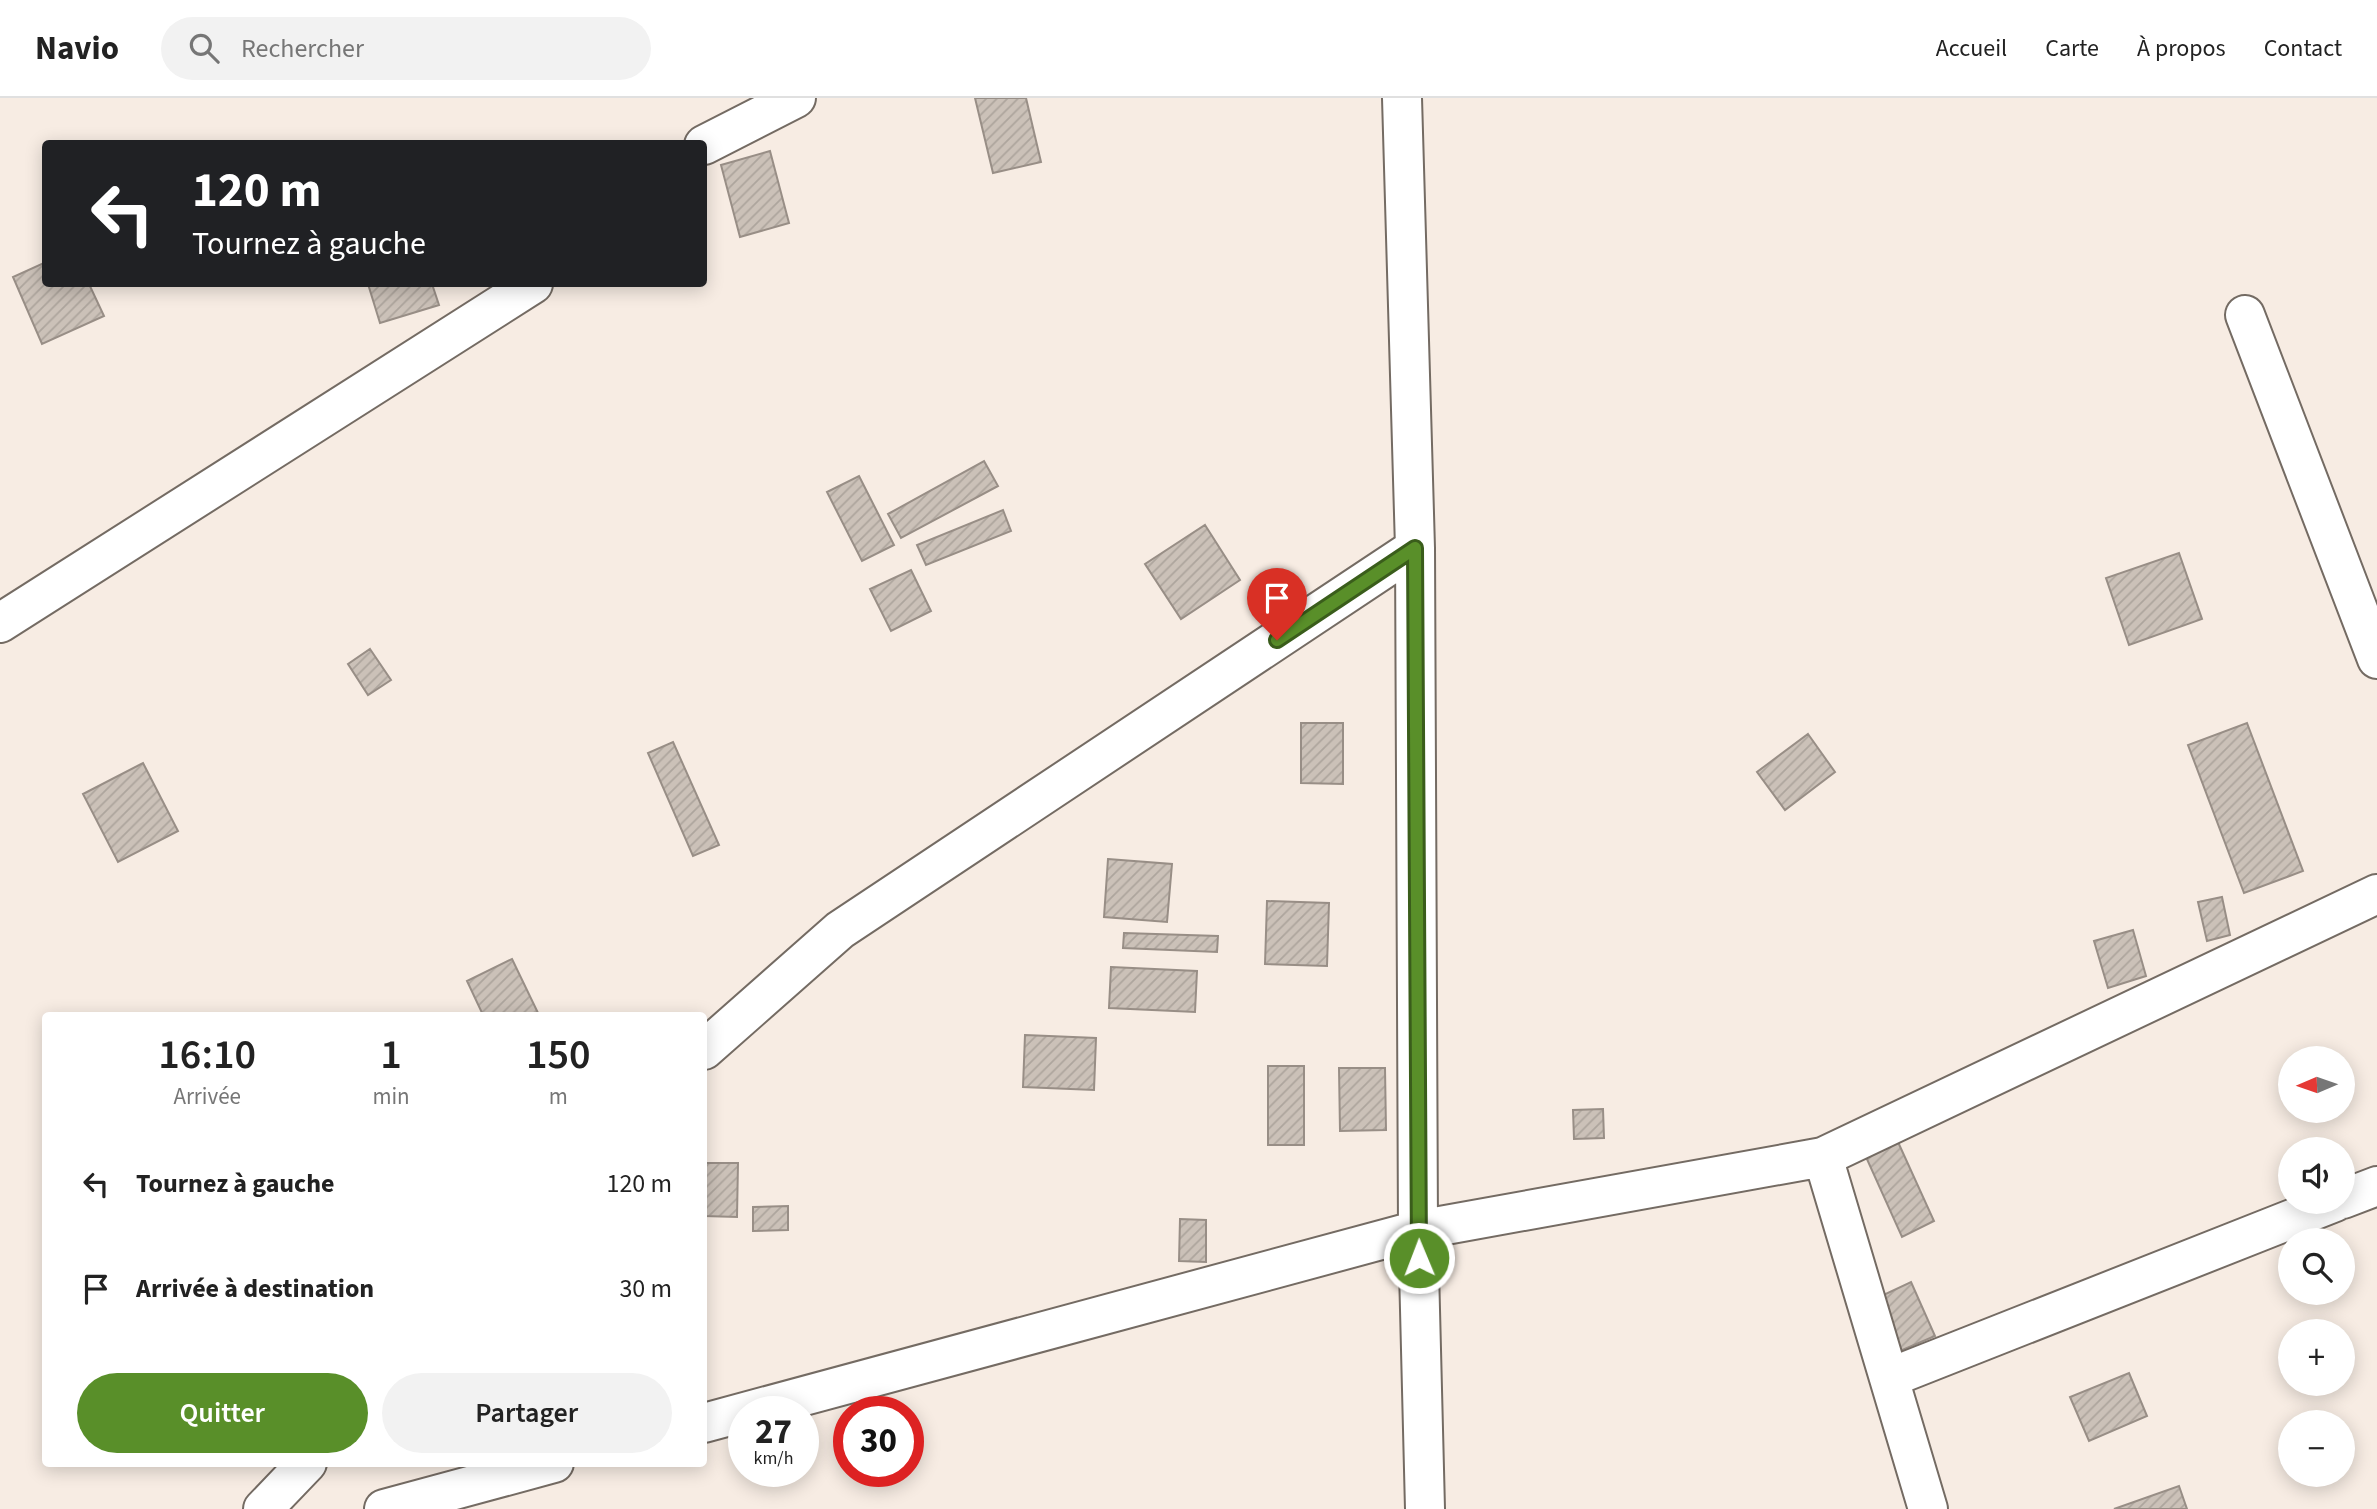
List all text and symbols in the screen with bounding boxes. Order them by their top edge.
search box [161,17,651,80]
text: Navio [35,25,119,72]
icon: search [185,29,223,67]
text: Rechercher [241,30,364,67]
text: Accueil [1936,31,2007,66]
text: Carte [2045,31,2099,66]
text: À propos [2137,31,2226,66]
text: Contact [2264,31,2342,66]
text: 120 m [192,156,321,226]
icon: left [77,168,168,259]
text: Tournez à gauche [192,221,426,267]
pin [1247,568,1307,640]
icon: arrive [1258,579,1296,617]
text: 16:10 [158,1025,256,1085]
text: 1 [380,1025,402,1085]
text: 150 [526,1025,591,1085]
north arrow [2278,1046,2356,1124]
map controls [2278,1046,2355,1487]
text: Arrivée [173,1080,241,1113]
text: min [372,1080,410,1113]
text: m [549,1080,568,1113]
button: sound [2278,1137,2355,1214]
icon: left [77,1165,115,1203]
text: Tournez à gauche [136,1165,335,1202]
text: 120 m [606,1165,672,1202]
position arrow [1382,1221,1456,1295]
button: search [2278,1228,2355,1305]
icon: arrive [77,1270,115,1308]
text: Arrivée à destination [136,1270,374,1307]
text: 30 m [619,1270,672,1307]
button: + [2278,1319,2355,1396]
button: Quitter [77,1373,368,1453]
button: Partager [382,1373,672,1453]
speed limit sign: 30 [833,1396,924,1487]
text: 27 [755,1407,792,1457]
button: − [2278,1410,2355,1487]
text: km/h [754,1446,793,1471]

